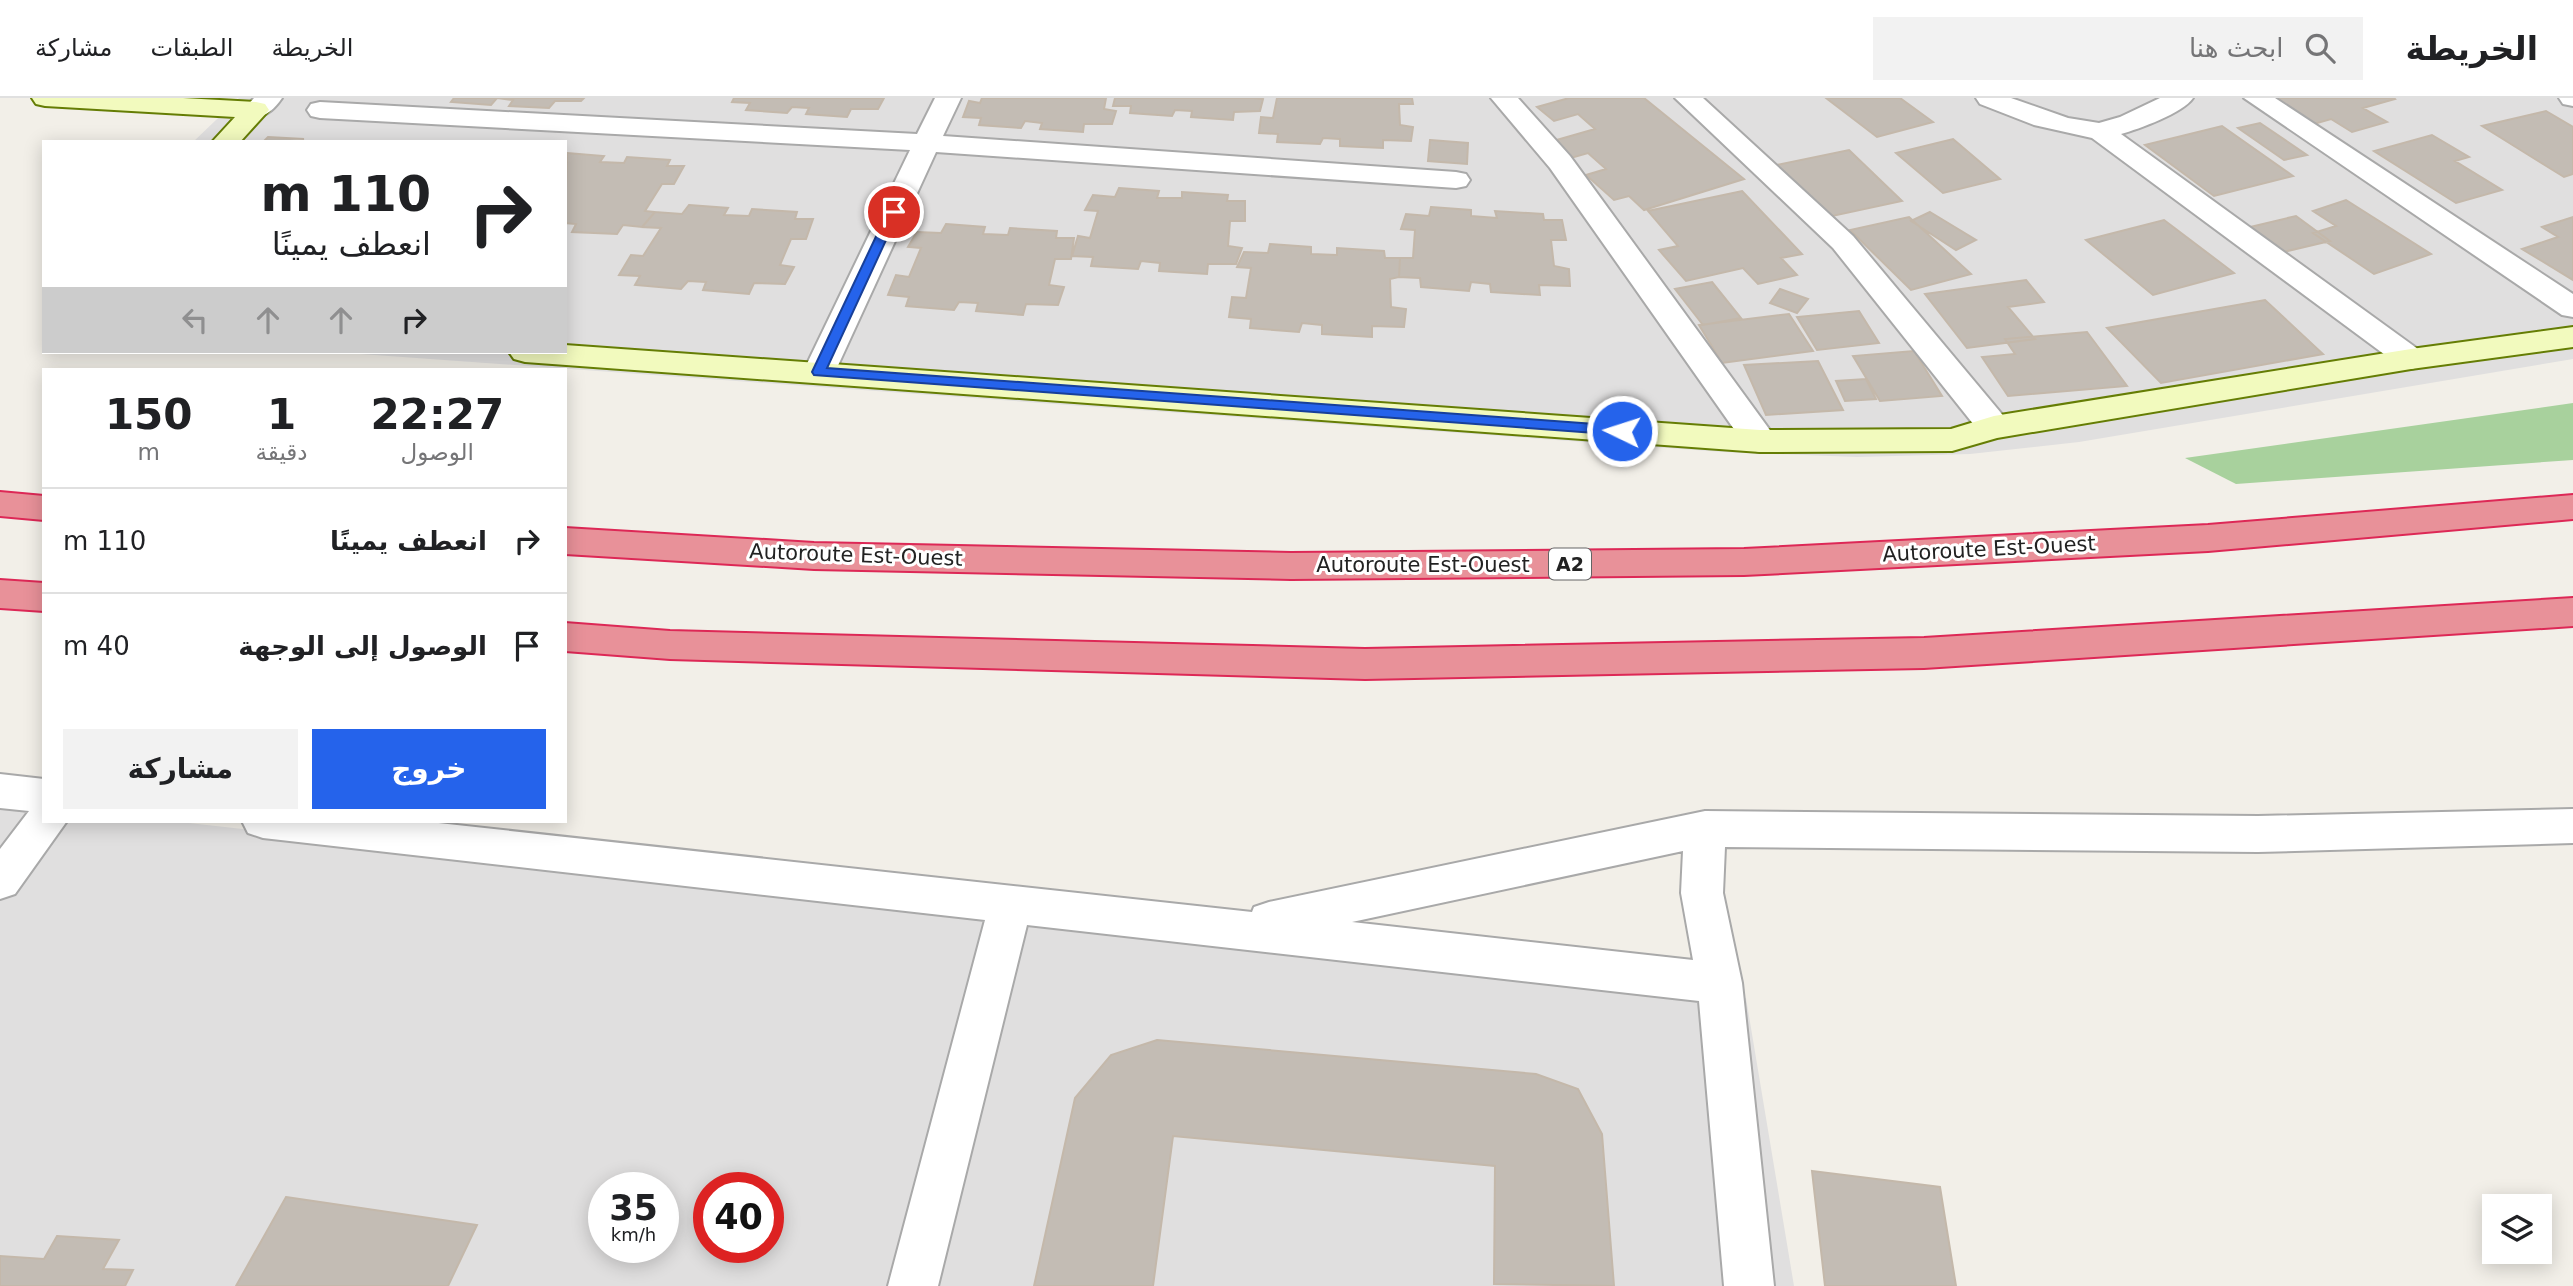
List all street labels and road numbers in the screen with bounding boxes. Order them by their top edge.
street label: Autoroute Est-Ouest [1882,531,2096,567]
street label: Autoroute Est-Ouest [749,539,963,571]
road number: A2 [1549,548,1591,579]
street label: Autoroute Est-Ouest [1316,553,1530,577]

